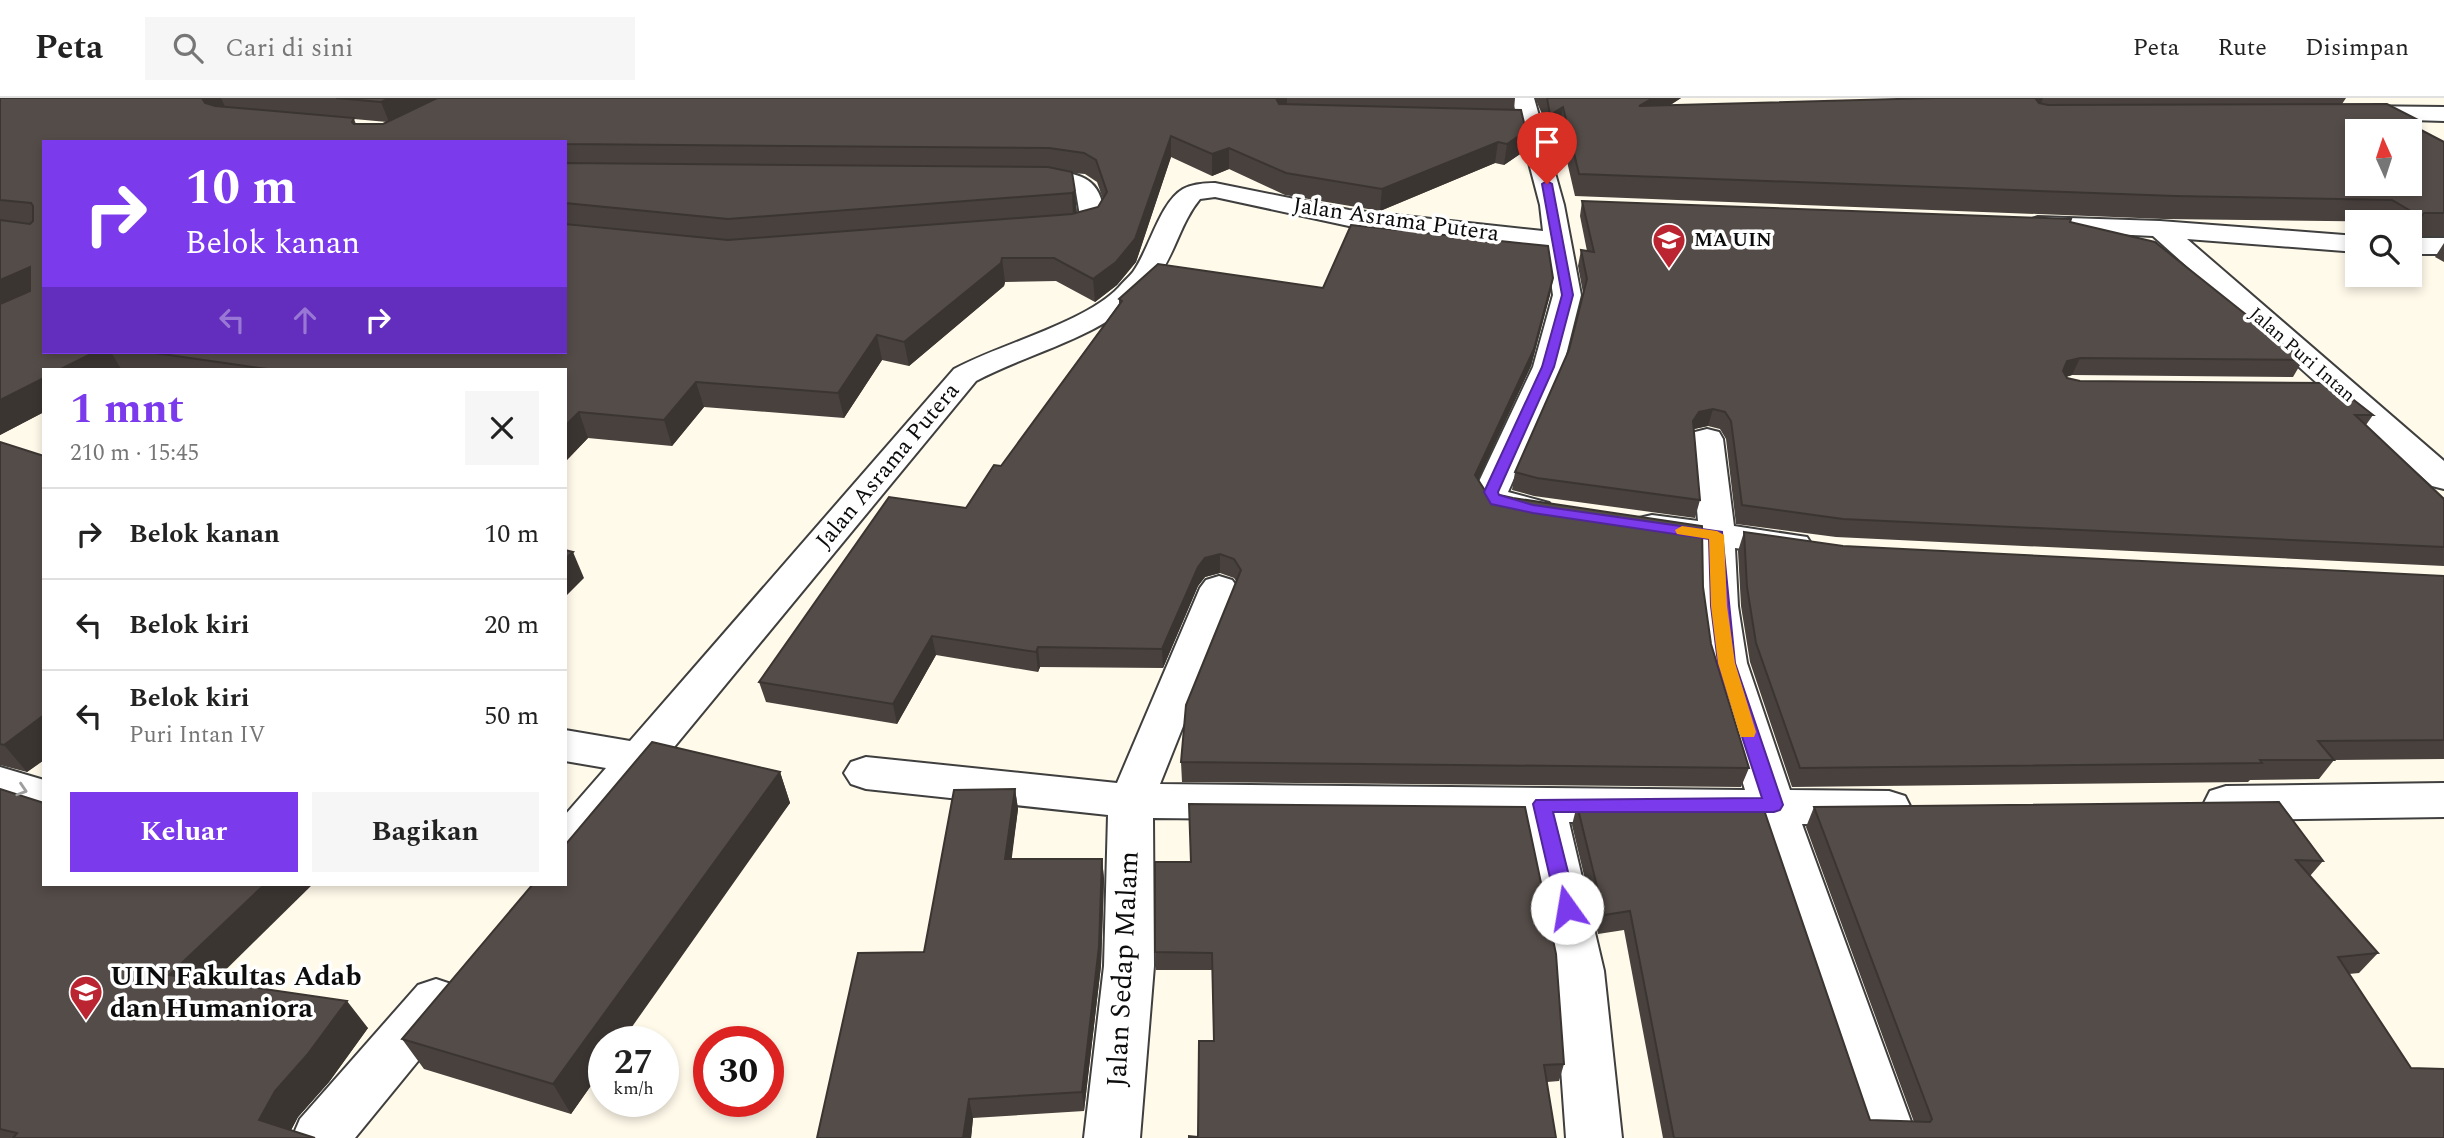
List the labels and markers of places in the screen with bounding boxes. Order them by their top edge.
pin [1517,112,1577,184]
school or university icon: MA UIN [1650,221,1688,270]
place label: MA UIN [1694,226,1772,255]
place label: UIN Fakultas Adab dan Humaniora [110,955,362,1030]
school or university icon: UIN Fakultas Adab dan Humaniora [67,973,105,1022]

